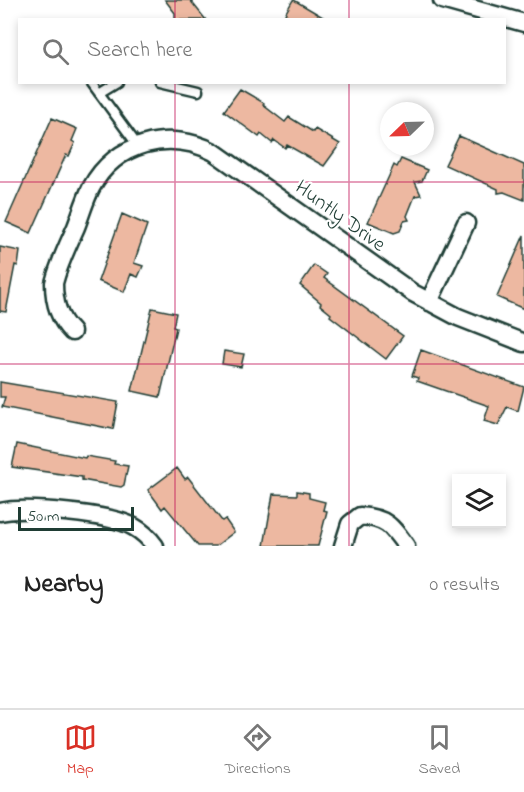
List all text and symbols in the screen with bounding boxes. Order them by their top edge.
search box [18,18,506,84]
icon: search [39,35,72,68]
text: Search here [87,35,192,67]
north arrow [380,102,434,156]
street label: Huntly Drive [287,173,392,262]
map controls [452,474,506,528]
button: layers [452,474,506,528]
scale bar [18,504,134,532]
text: 50 m [27,505,59,529]
text: Nearby [24,566,103,604]
text: 0 results [429,571,500,600]
tab: Map [64,721,97,781]
tab: Directions [224,721,291,781]
tab: Saved [418,721,460,781]

